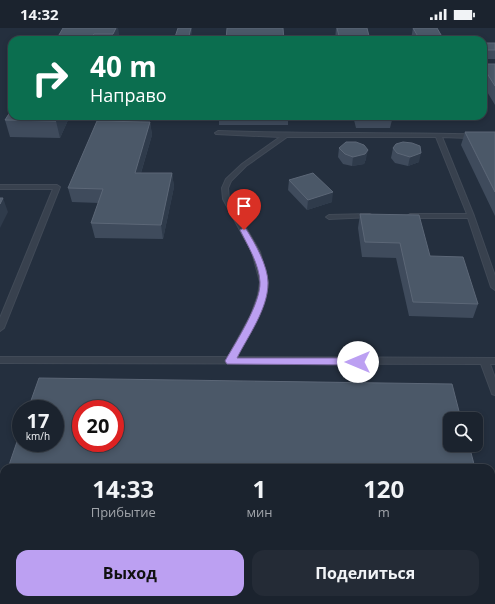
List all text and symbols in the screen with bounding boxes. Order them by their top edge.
text: 14:32 [20,4,59,24]
text: 40 m [90,47,157,85]
icon: right [24,52,76,104]
text: Направо [90,83,167,107]
pin [227,189,261,230]
icon: arrive [233,195,255,217]
position arrow [337,341,379,383]
speed limit sign: 20 [72,400,124,452]
text: 17 [27,407,49,434]
map controls [443,412,483,452]
button: search [443,412,483,452]
text: km/h [26,429,50,443]
text: 14:33 [92,472,154,505]
text: 1 [253,472,266,505]
text: 120 [363,472,404,505]
text: Прибытие [91,503,156,521]
text: мин [246,503,272,521]
text: m [378,503,390,521]
button: Выход [16,550,244,596]
button: Поделиться [252,550,479,596]

